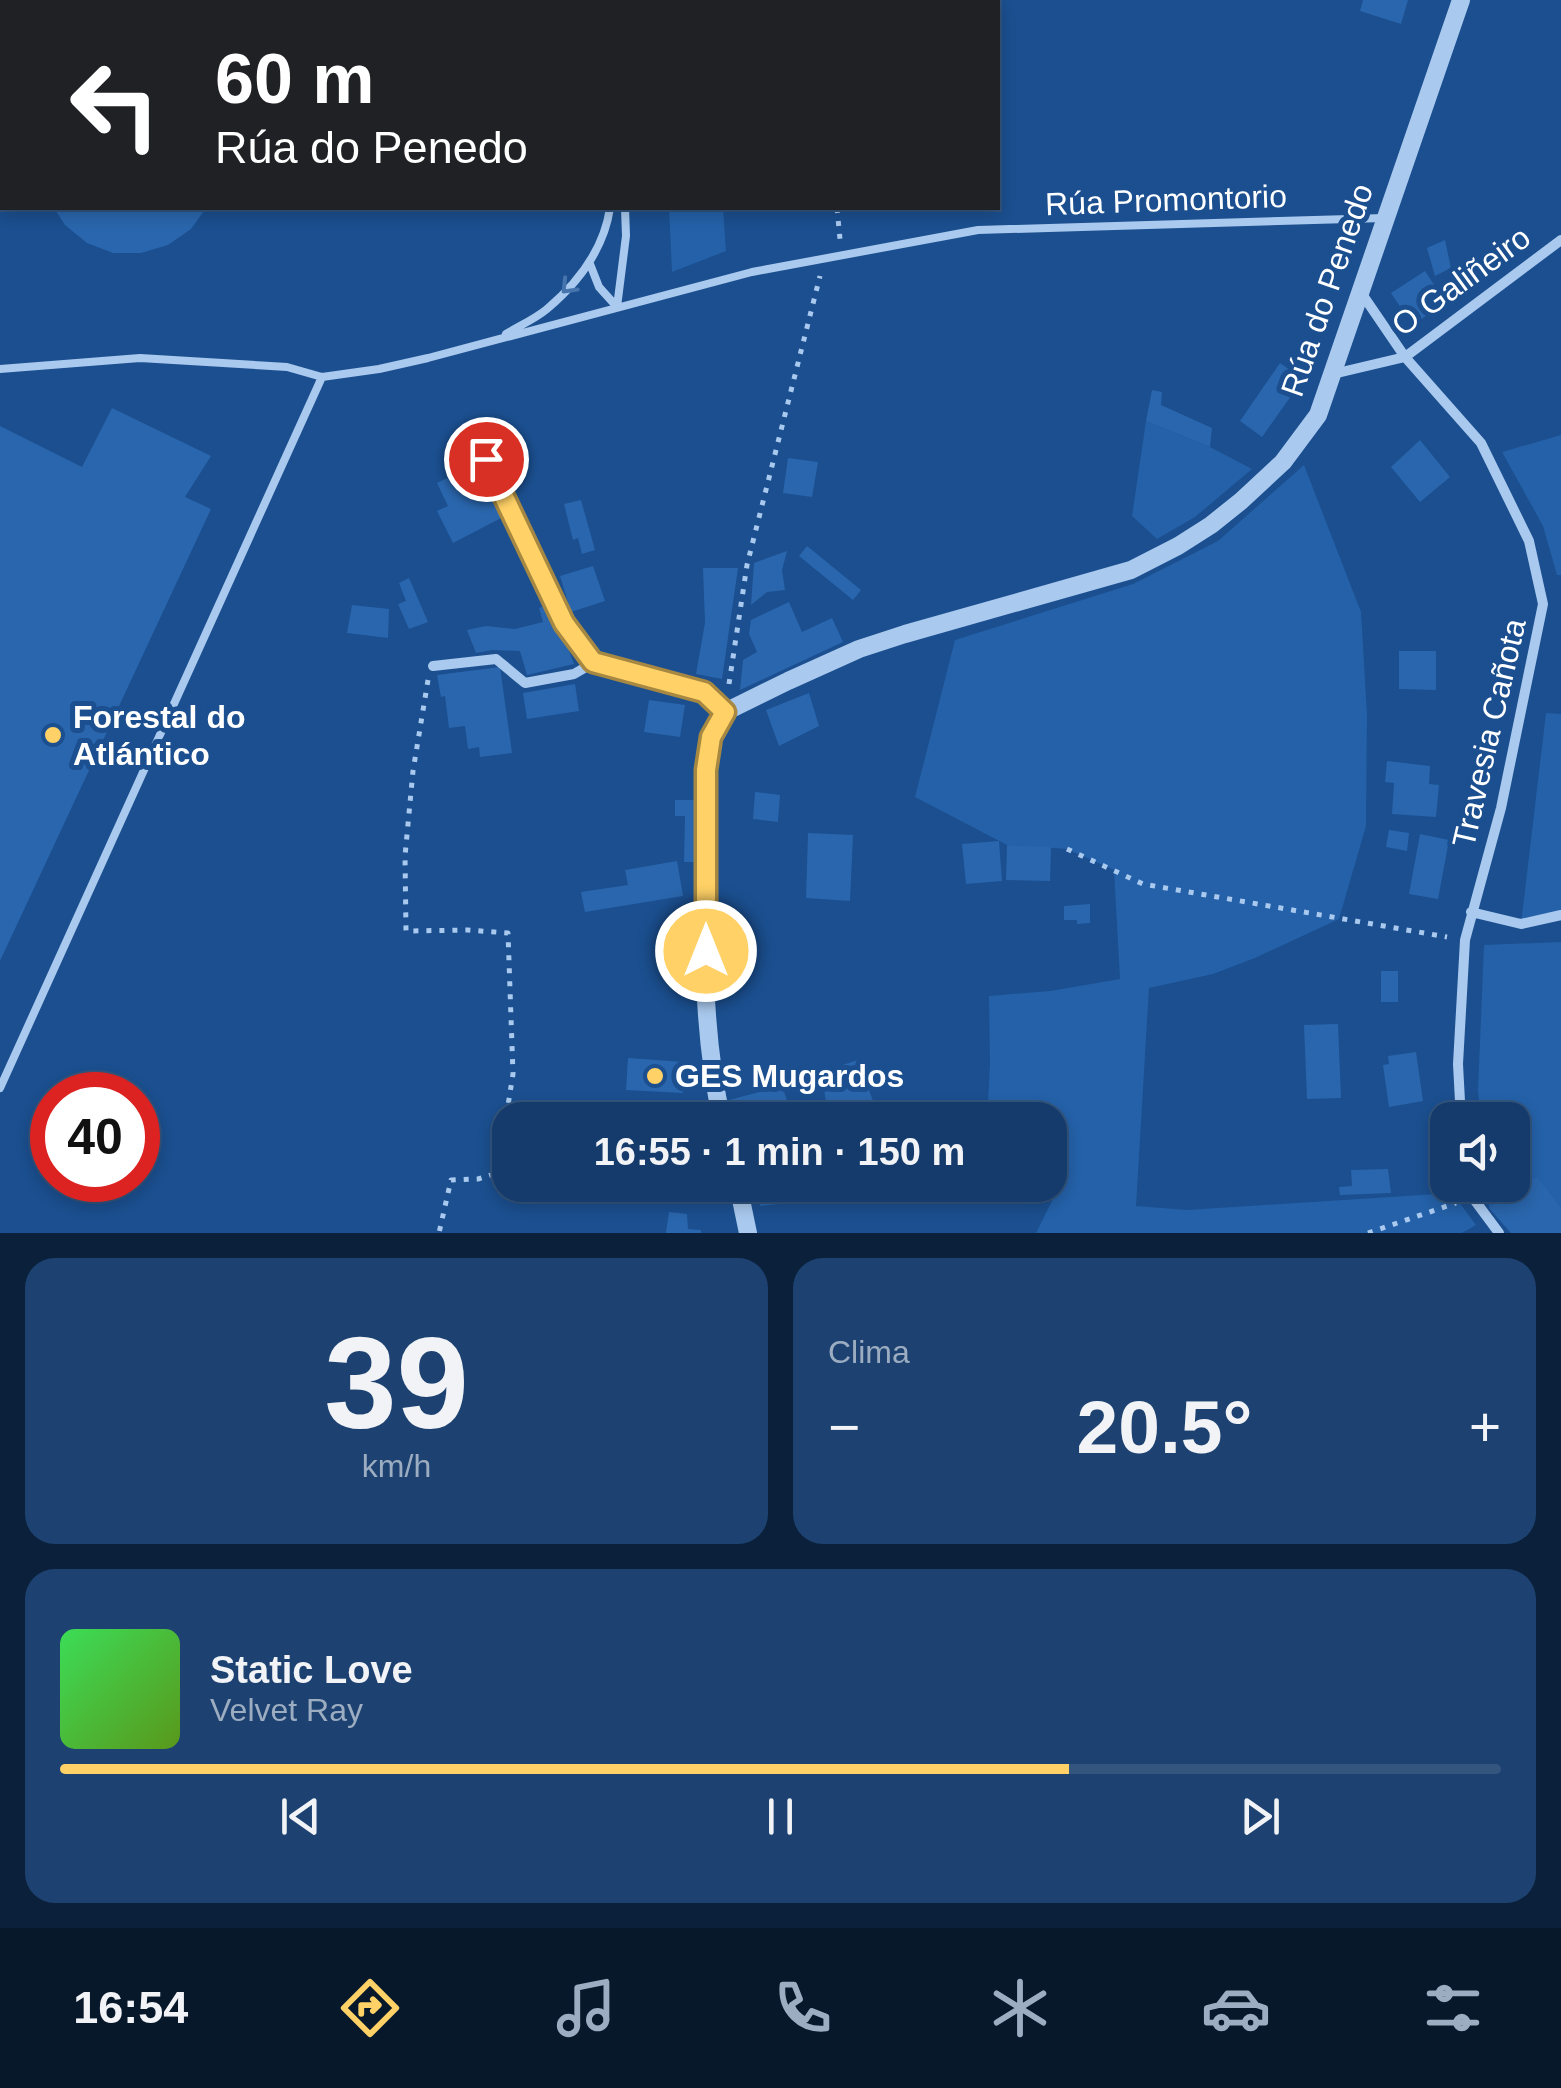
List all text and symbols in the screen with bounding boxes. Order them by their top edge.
icon: left [50,40,180,170]
text: 60 m [215,40,375,118]
text: Rúa do Penedo [215,122,528,173]
street label: Rúa Promontorio [1045,178,1287,222]
street label: Rúa do Penedo [1274,179,1380,401]
street label: O Galiñeiro [1385,219,1537,343]
one-way arrow [562,275,580,293]
pin [444,417,529,502]
icon: arrive [459,432,514,487]
street label: Travesia Cañota [1445,615,1533,851]
place label: Forestal do Atlántico [73,699,245,772]
marker: Forestal do Atlántico [42,724,64,746]
position arrow [654,899,758,1003]
place label: GES Mugardos [675,1058,904,1094]
marker: GES Mugardos [644,1065,666,1087]
speed limit sign: 40 [30,1072,160,1202]
map controls [1430,1102,1530,1202]
button: sound [1430,1102,1530,1202]
text: 16:55 · 1 min · 150 m [594,1131,965,1173]
text: 39 [324,1310,469,1456]
text: Clima [828,1334,910,1370]
text: 20.5° [1077,1385,1252,1469]
text: − [828,1396,860,1458]
text: + [1469,1396,1501,1458]
text: km/h [362,1448,431,1484]
text: Static Love [210,1649,413,1691]
text: Velvet Ray [210,1692,363,1728]
icon: previous [273,1789,328,1844]
icon: pause [753,1789,808,1844]
icon: next [1233,1789,1288,1844]
icon: directions [335,1973,405,2043]
icon: music [551,1973,621,2043]
icon: phone [768,1973,838,2043]
icon: climate [985,1973,1055,2043]
icon: car [1201,1973,1271,2043]
icon: filters [1418,1973,1488,2043]
text: 16:54 [73,1982,188,2033]

